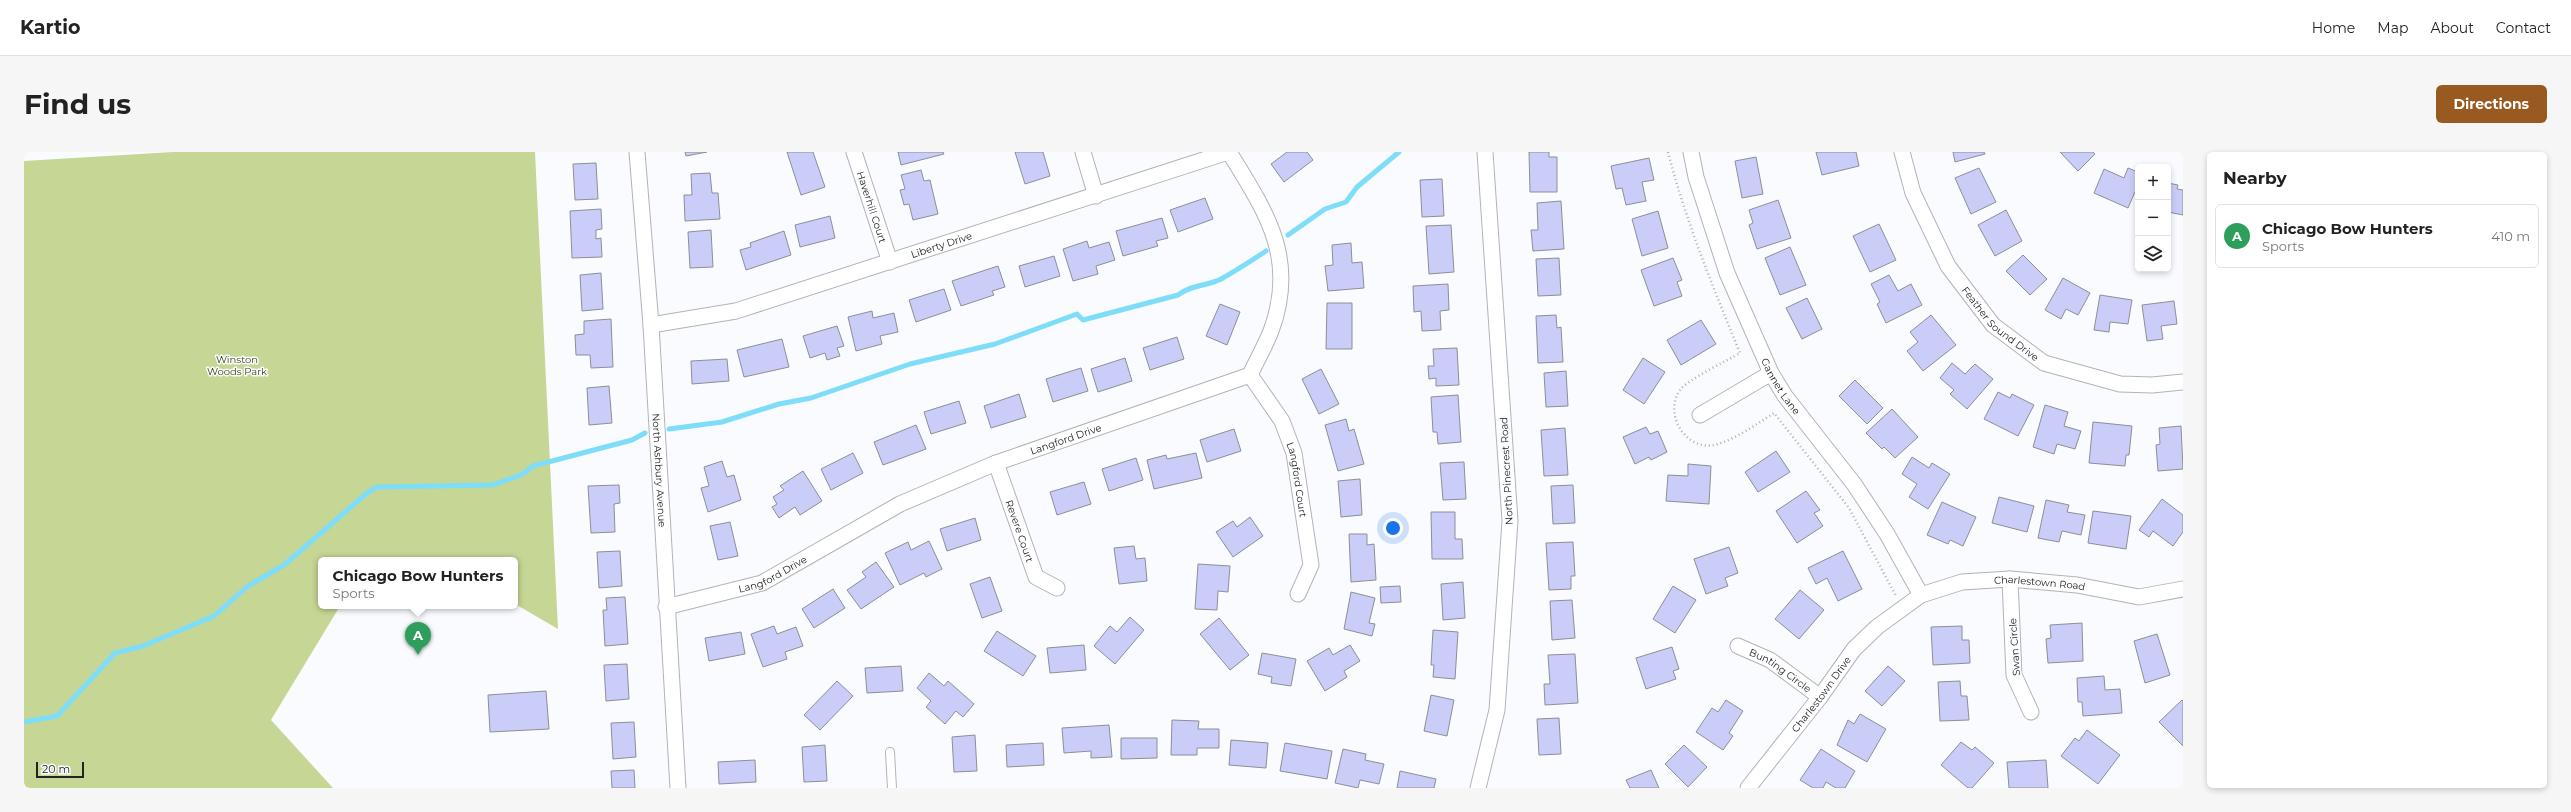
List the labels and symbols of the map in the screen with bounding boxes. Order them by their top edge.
street label: Haverhill Court [854,170,889,245]
street label: Liberty Drive [909,229,974,261]
street label: Feather Sound Drive [1959,284,2041,364]
park label: Winston Woods Park [207,353,267,378]
street label: Gannet Lane [1758,356,1803,417]
street label: North Ashbury Avenue [649,413,669,528]
street label: North Pinecrest Road [1497,417,1516,525]
street label: Langford Drive [1028,421,1103,458]
street label: Langford Court [1283,440,1310,518]
street label: Revere Court [1002,498,1036,564]
your location [1383,518,1403,538]
street label: Langford Drive [737,553,809,596]
street label: Charlestown Road [1994,573,2086,593]
street label: Swan Circle [2006,618,2023,676]
pin: A [405,622,431,655]
street label: Bunting Circle [1747,646,1814,695]
street label: Charlestown Drive [1789,654,1854,735]
scale bar [36,760,84,779]

